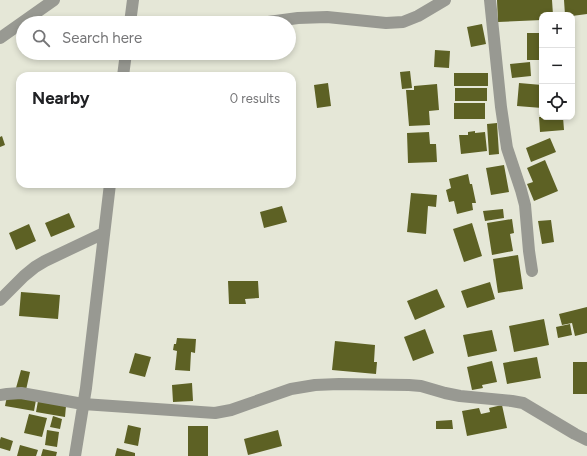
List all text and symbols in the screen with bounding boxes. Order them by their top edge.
map controls [539,12,575,120]
button: + [539,12,575,48]
search box [16,16,296,60]
icon: search [30,27,52,49]
text: Search here [62,29,142,47]
button: − [539,48,575,84]
button: locate [539,84,575,120]
text: Nearby [32,88,90,108]
text: 0 results [230,91,280,106]

